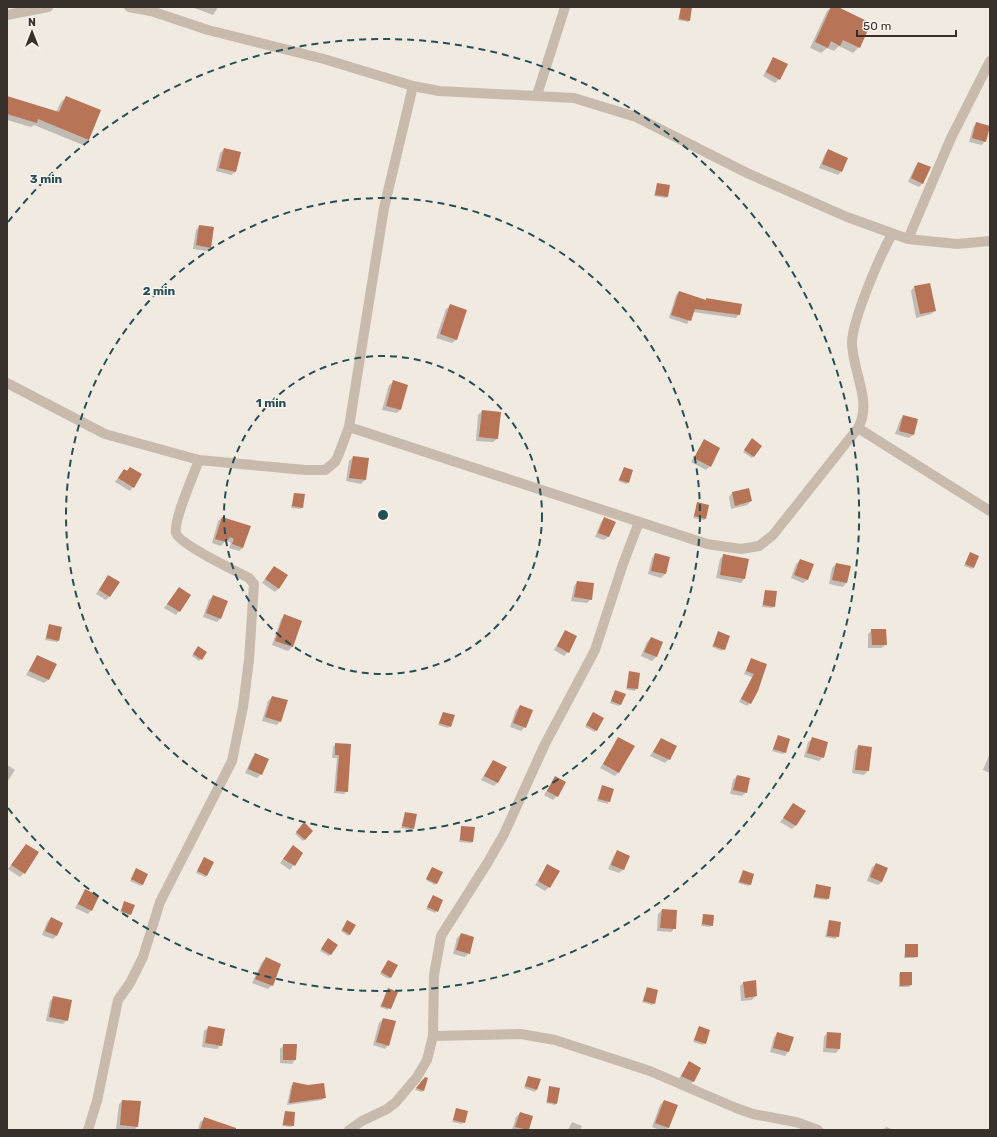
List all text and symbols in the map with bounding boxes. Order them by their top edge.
north arrow [12,12,52,52]
scale bar [857,12,956,38]
text: N [28,16,36,29]
text: 50 m [863,19,891,33]
text: 3 min [30,172,63,186]
text: 2 min [143,284,176,298]
text: 1 min [256,396,287,410]
centre of rings [376,508,390,522]

